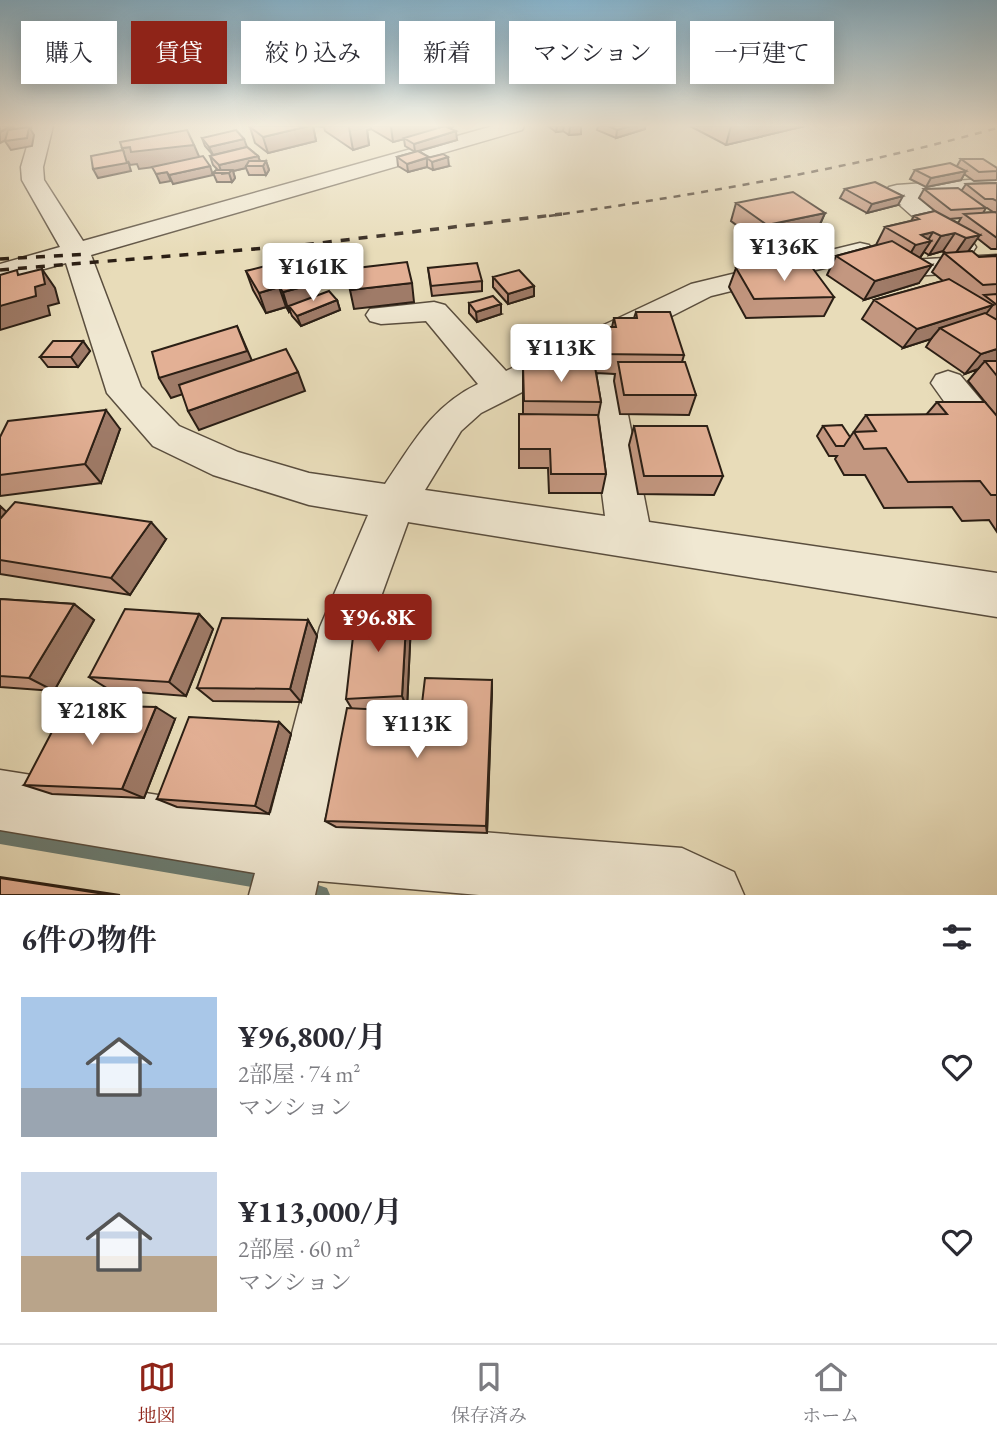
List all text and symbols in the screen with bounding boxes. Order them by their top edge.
chip: 購入 [21,21,117,84]
chip: 賃貸 [131,21,227,84]
chip: 絞り込み [241,21,385,84]
chip: 新着 [399,21,495,84]
chip: マンション [509,21,676,84]
chip: 一戸建て [690,21,834,84]
pin: ¥136K [735,224,833,283]
text: ¥136K [749,231,819,261]
pin: ¥161K [264,244,362,303]
text: ¥161K [278,251,348,281]
pin: ¥113K [512,324,610,384]
text: ¥113K [526,332,596,362]
pin: ¥96.8K [321,594,435,654]
text: ¥96.8K [341,602,415,632]
pin: ¥218K [43,688,141,747]
text: ¥218K [57,695,127,725]
pin: ¥113K [368,700,466,760]
text: ¥113K [382,708,452,738]
icon: filters [938,918,976,956]
text: 6件の物件 [21,920,157,959]
text: ¥96,800/月 [238,1017,387,1056]
icon: home [77,1025,161,1109]
icon: heart [938,1048,976,1086]
text: 2部屋 · 74 m² [238,1059,360,1089]
text: マンション [238,1092,352,1122]
text: ¥113,000/月 [238,1192,402,1231]
icon: home [77,1200,161,1284]
icon: heart [938,1223,976,1261]
text: 2部屋 · 60 m² [238,1234,360,1264]
text: マンション [238,1267,352,1297]
tab: 地図 [138,1358,176,1428]
tab: 保存済み [451,1358,527,1428]
tab: ホーム [802,1358,859,1428]

